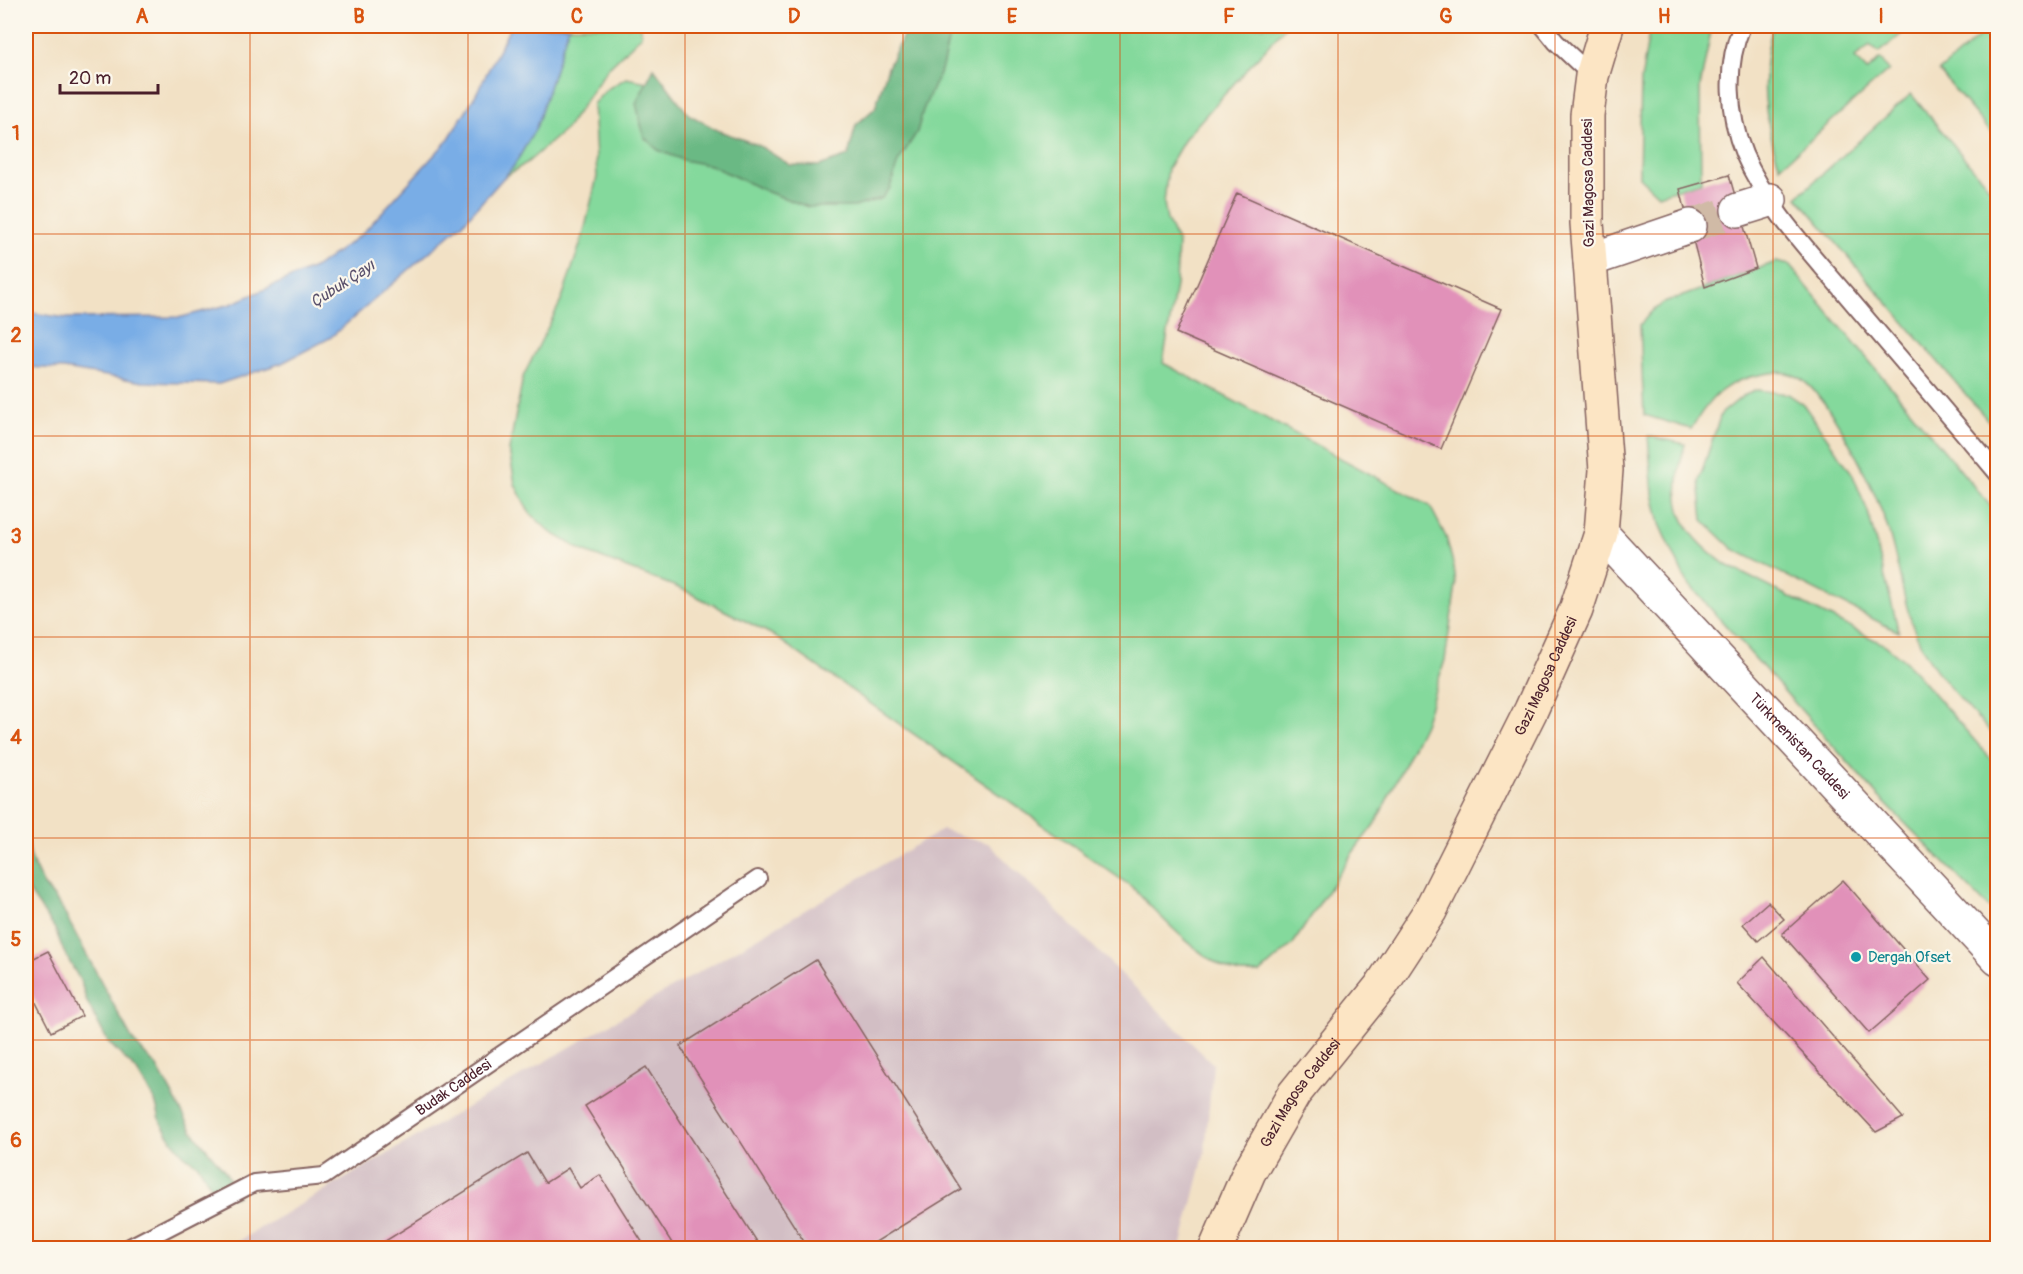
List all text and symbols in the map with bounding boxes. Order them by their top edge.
text: A [136,4,149,29]
text: B [353,4,365,29]
text: C [571,4,583,29]
text: D [788,4,801,29]
text: E [1007,4,1018,29]
text: F [1223,4,1235,29]
text: G [1439,4,1453,29]
text: H [1658,4,1671,29]
text: I [1878,4,1884,29]
scale bar [60,57,158,95]
text: 20 m [69,67,111,90]
street label: Gazi Magosa Caddesi [1578,118,1599,248]
text: 1 [12,121,20,146]
water label: Çubuk Çayı [307,255,380,312]
text: 2 [10,323,22,348]
text: 3 [10,524,22,549]
street label: Gazi Magosa Caddesi [1511,614,1582,739]
street label: Türkmenistan Caddesi [1745,689,1853,804]
text: 4 [10,725,22,750]
text: 5 [11,927,22,952]
place label: Dergah Ofset [1868,948,1952,967]
marker: Dergah Ofset [1849,950,1863,964]
street label: Gazi Magosa Caddesi [1256,1035,1345,1151]
street label: Budak Caddesi [412,1055,496,1120]
text: 6 [10,1128,22,1153]

